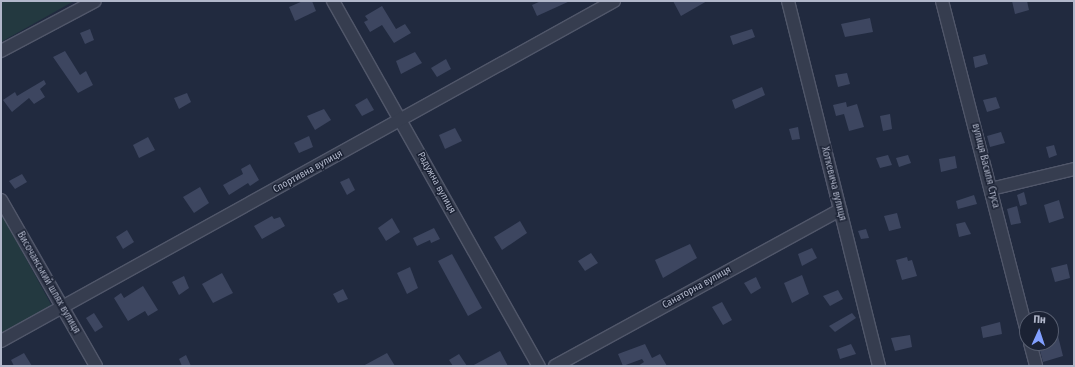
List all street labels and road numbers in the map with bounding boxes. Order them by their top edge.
street label: вулиця Василя Стуса [969,122,1001,210]
street label: Хоткевича вулиця [818,146,848,222]
street label: Спортивна вулиця [271,148,345,196]
street label: Радужна вулиця [414,150,458,216]
street label: Височанський шлях вулиця [14,230,82,336]
street label: Санаторна вулиця [660,264,734,312]

